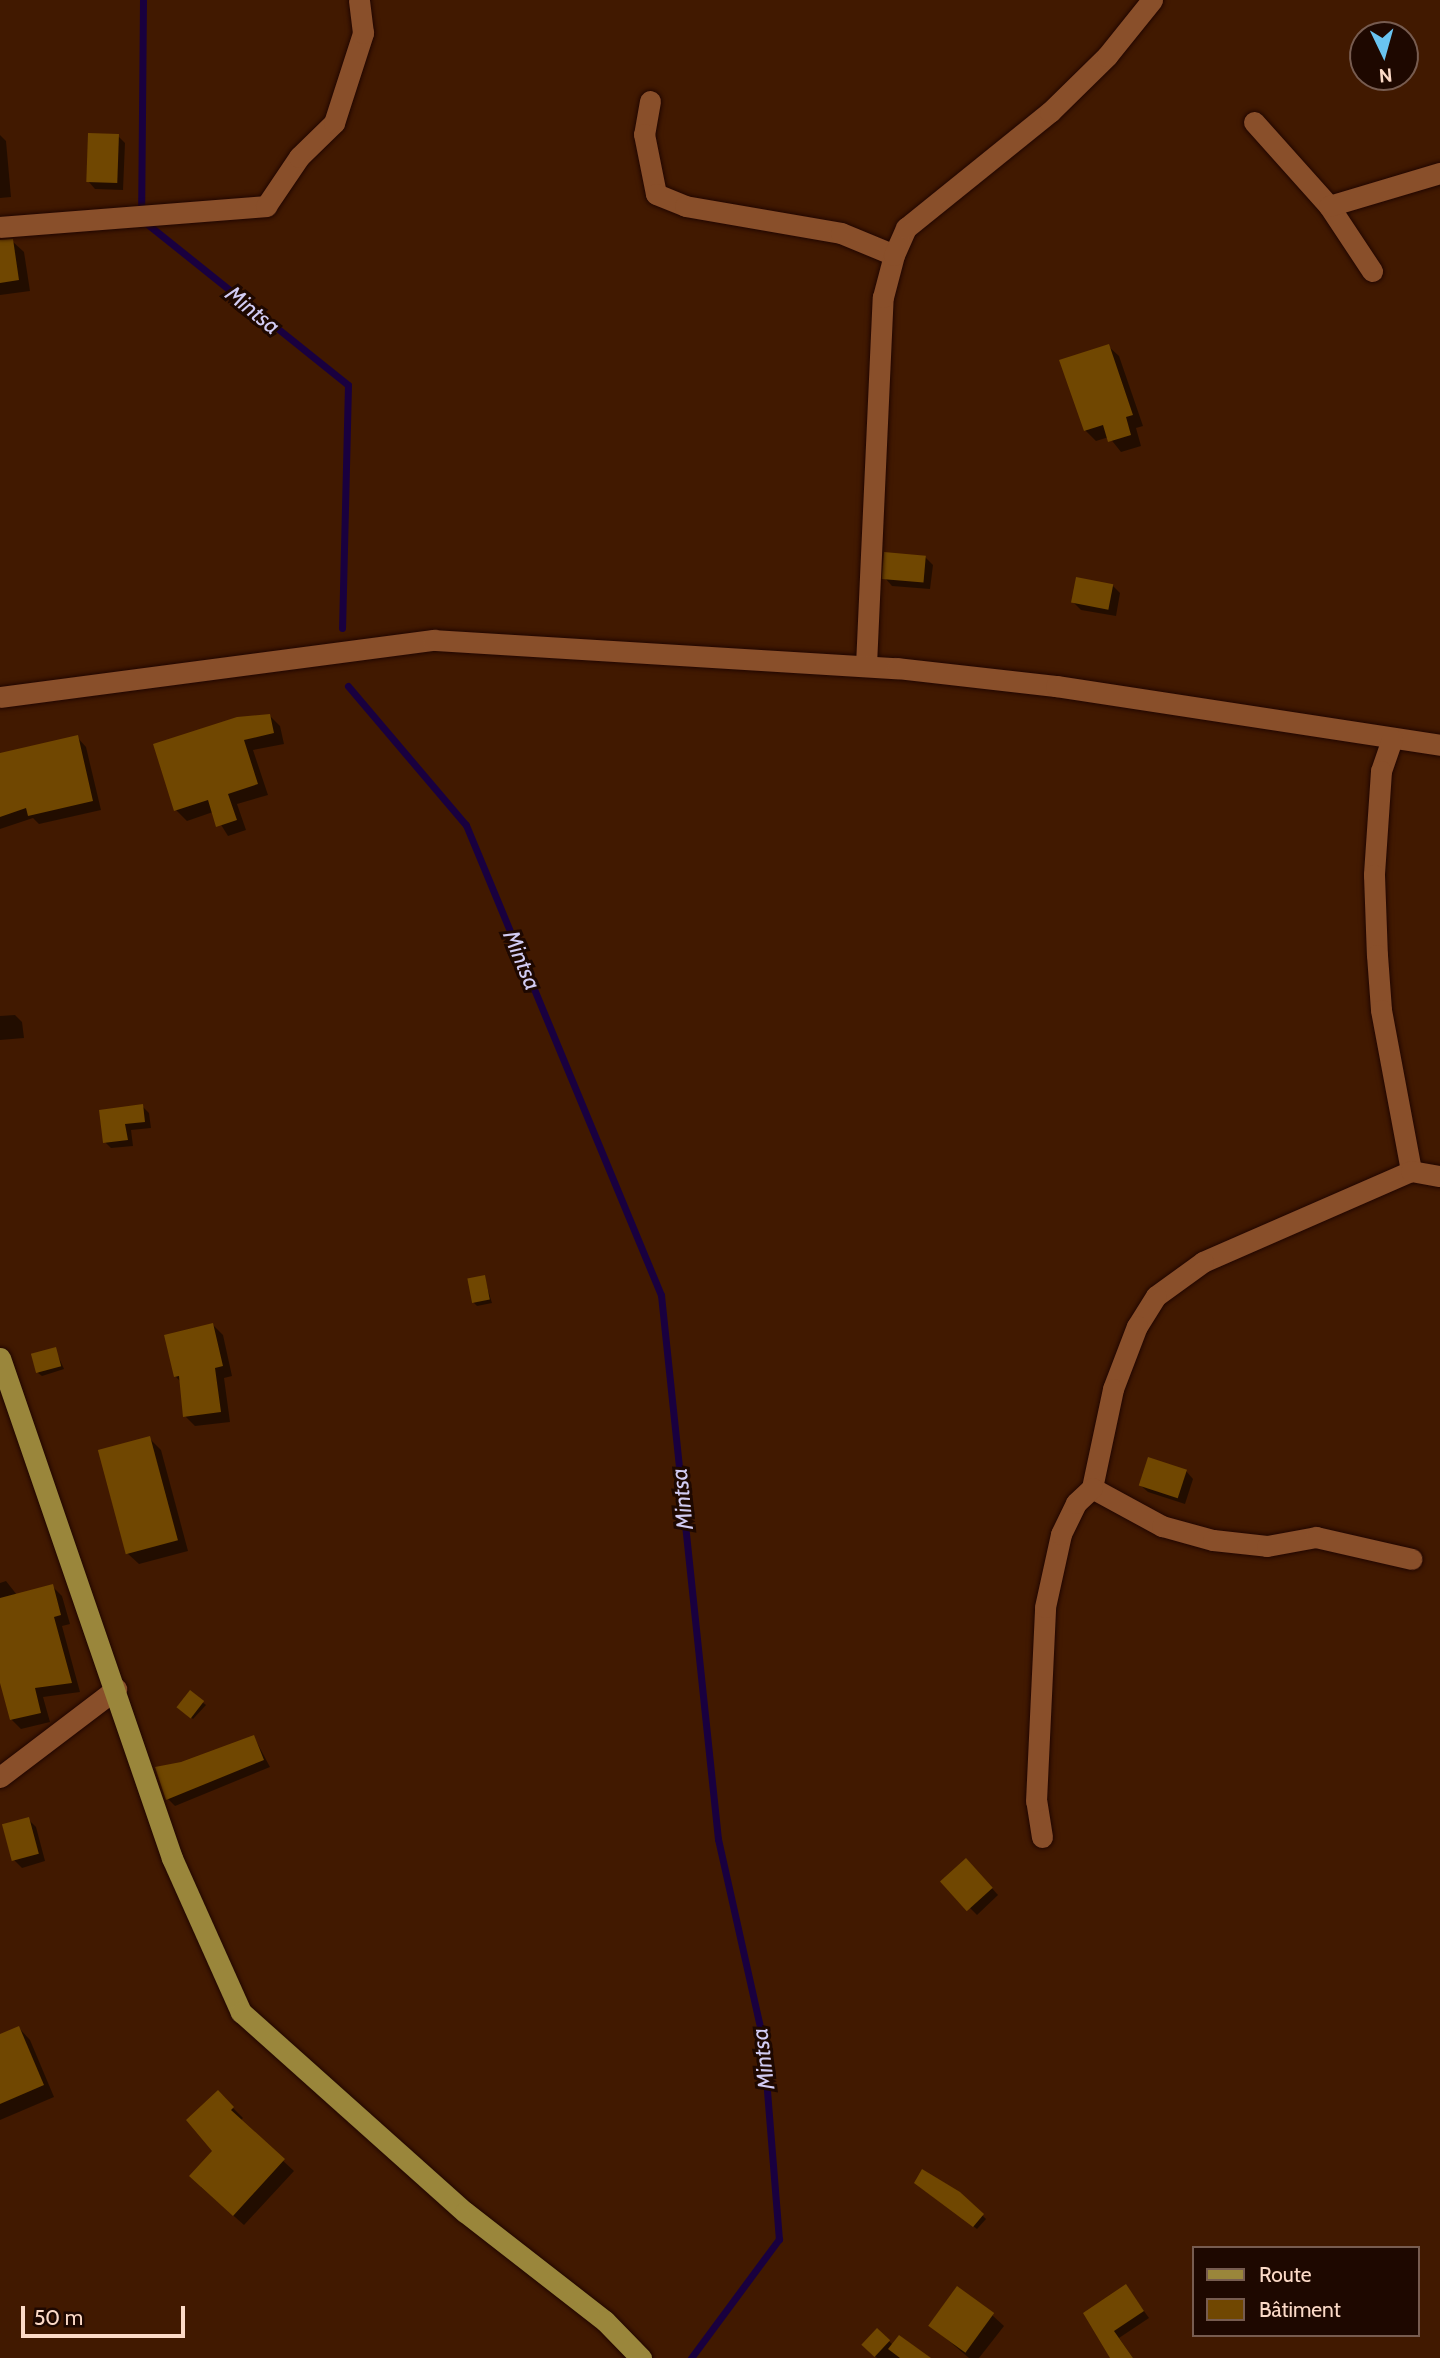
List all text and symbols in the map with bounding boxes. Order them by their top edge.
north arrow [1349,21,1419,91]
text: N [1378,63,1393,87]
water label: Mintsa [220,280,286,340]
water label: Mintsa [497,926,547,994]
water label: Mintsa [665,1467,699,1531]
water label: Mintsa [746,2027,780,2091]
legend [1192,2246,1419,2337]
text: Route [1259,2262,1312,2287]
scale bar [24,2292,189,2336]
text: Bâtiment [1259,2297,1341,2322]
text: 50 m [34,2305,83,2330]

